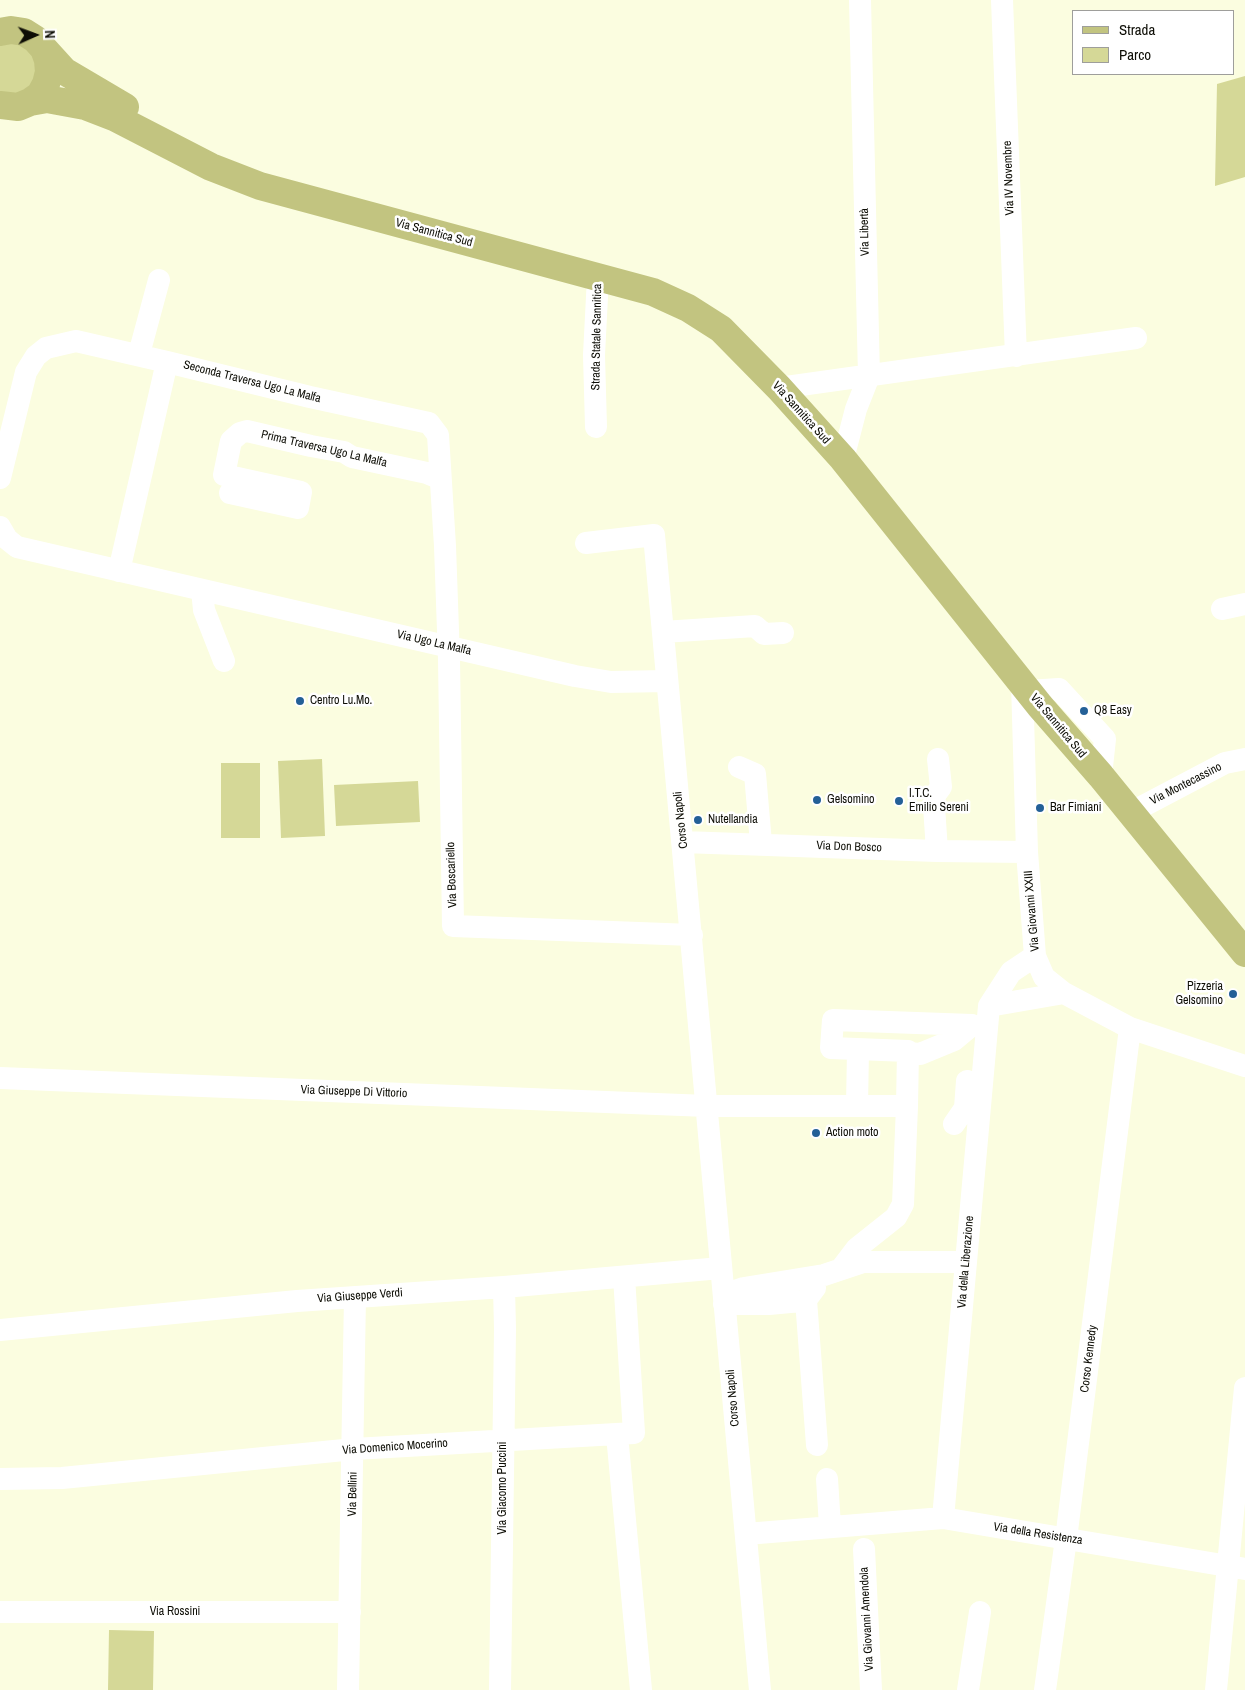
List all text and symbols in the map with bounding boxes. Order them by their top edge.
north arrow [10,10,60,60]
legend [1072,10,1235,75]
text: Strada [1119,19,1155,40]
text: N [41,30,59,39]
text: Parco [1119,44,1151,65]
street label: Via IV Novembre [1000,140,1018,216]
street label: Via Libertà [857,208,873,256]
street label: Via Sannitica Sud [394,216,474,250]
street label: Strada Statale Sannitica [589,284,605,390]
street label: Seconda Traversa Ugo La Malfa [182,358,322,406]
street label: Via Sannitica Sud [769,379,833,447]
street label: Prima Traversa Ugo La Malfa [260,428,388,470]
street label: Via Ugo La Malfa [395,627,473,659]
street label: Via Sannitica Sud [1027,691,1089,761]
place label: Centro Lu.Mo. [310,694,372,708]
marker: Centro Lu.Mo. [294,695,306,707]
place label: Q8 Easy [1094,704,1132,718]
marker: Q8 Easy [1078,705,1090,717]
street label: Via Montecassino [1148,760,1224,808]
place label: I.T.C. Emilio Sereni [909,787,969,815]
street label: Corso Napoli [671,791,691,849]
place label: Gelsomino [827,793,875,807]
marker: Gelsomino [811,794,823,806]
marker: I.T.C. Emilio Sereni [893,795,905,807]
place label: Bar Fimiani [1050,801,1101,815]
marker: Bar Fimiani [1034,802,1046,814]
place label: Nutellandia [708,813,758,827]
marker: Nutellandia [692,814,704,826]
street label: Via Don Bosco [816,839,882,855]
street label: Via Boscariello [444,842,460,908]
street label: Via Giovanni XXIII [1021,870,1043,952]
place label: Pizzeria Gelsomino [1175,980,1223,1008]
marker: Pizzeria Gelsomino [1227,988,1239,1000]
street label: Via Giuseppe Di Vittorio [300,1083,408,1101]
place label: Action moto [826,1126,879,1140]
marker: Action moto [810,1127,822,1139]
street label: Via della Liberazione [955,1215,977,1309]
street label: Via Giuseppe Verdi [317,1286,403,1306]
street label: Corso Kennedy [1078,1324,1100,1394]
street label: Corso Napoli [723,1369,743,1427]
street label: Via Domenico Mocerino [342,1436,448,1458]
street label: Via Giacomo Puccini [496,1442,510,1534]
street label: Via Bellini [345,1472,361,1516]
street label: Via della Resistenza [992,1520,1084,1548]
street label: Via Giovanni Amendola [857,1567,877,1671]
street label: Via Rossini [150,1605,200,1619]

